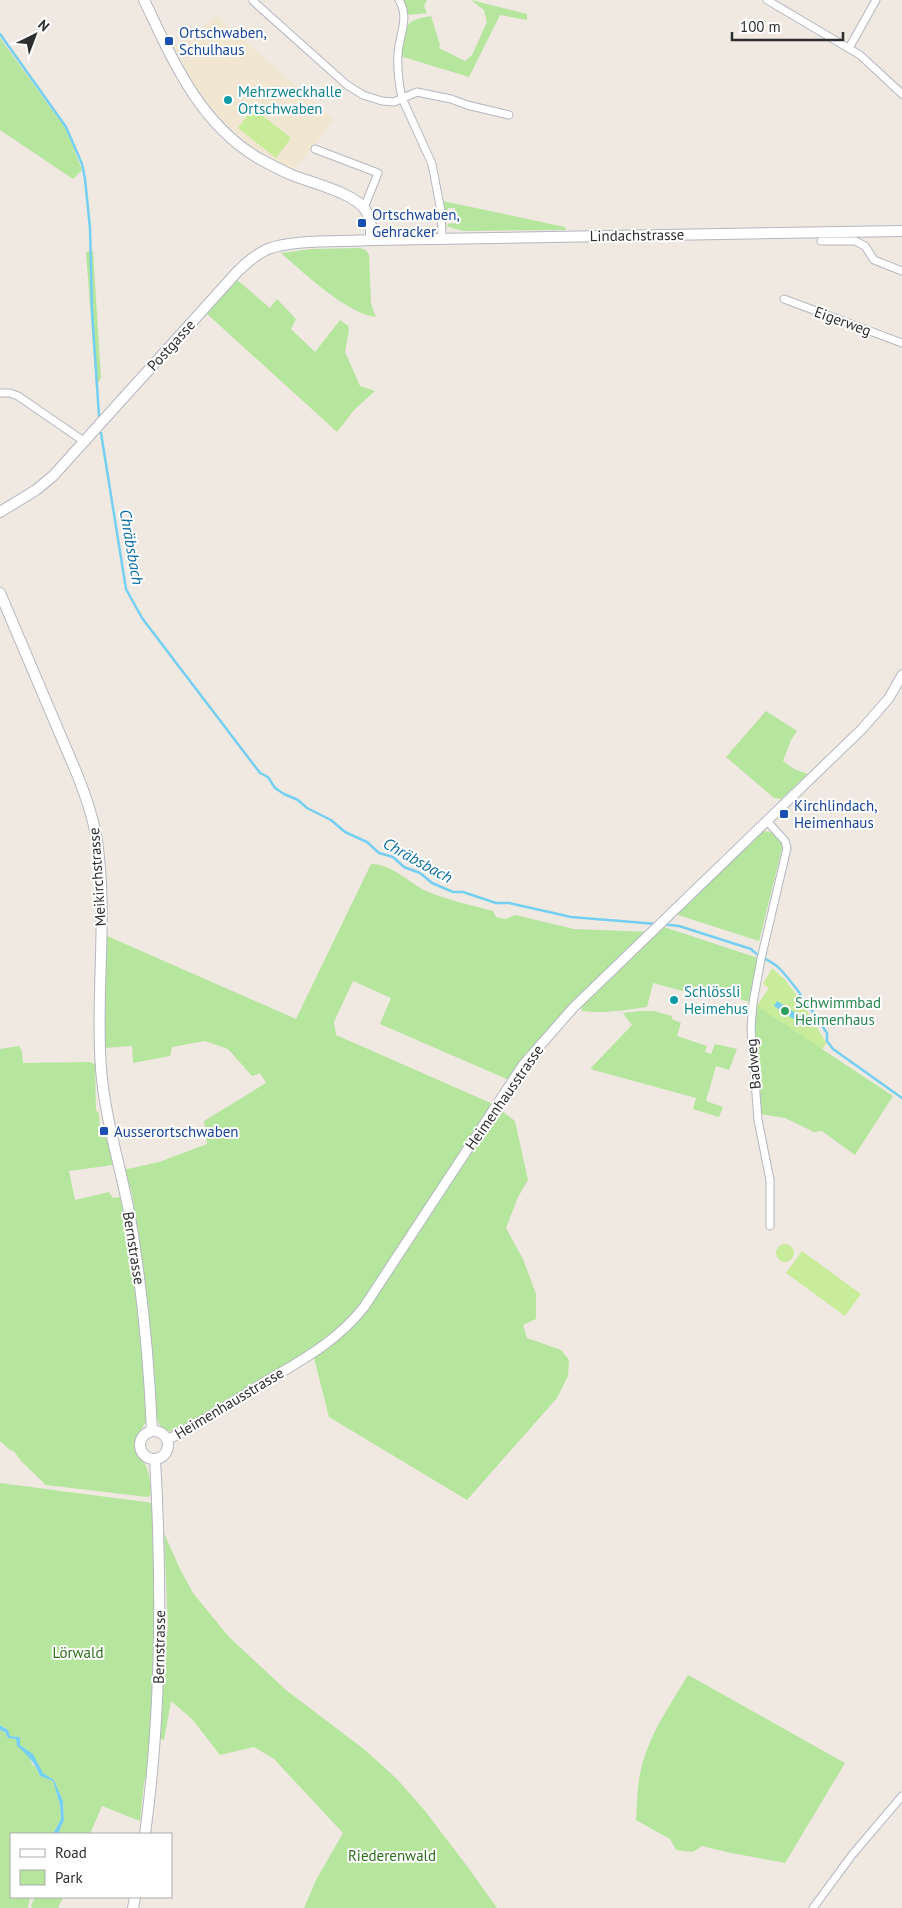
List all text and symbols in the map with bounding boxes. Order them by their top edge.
north arrow [10,10,60,60]
scale bar [732,10,843,42]
text: N [34,16,53,35]
text: 100 m [740,17,781,36]
place label: Ortschwaben, Schulhaus [179,23,267,59]
marker: Ortschwaben, Schulhaus [163,35,175,47]
place label: Mehrzweckhalle Ortschwaben [238,82,342,118]
marker: Mehrzweckhalle Ortschwaben [222,94,234,106]
place label: Ortschwaben, Gehracker [372,205,460,241]
marker: Ortschwaben, Gehracker [356,217,368,229]
street label: Lindachstrasse [590,225,684,245]
street label: Eigerweg [812,302,874,340]
street label: Postgasse [143,315,199,375]
water label: Chräbsbach [116,508,148,586]
place label: Kirchlindach, Heimenhaus [794,796,878,832]
marker: Kirchlindach, Heimenhaus [778,808,790,820]
street label: Meikirchstrasse [84,827,110,927]
water label: Chräbsbach [380,833,456,887]
place label: Schlössli Heimehus [684,982,748,1018]
place label: Schwimmbad Heimenhaus [795,993,881,1029]
marker: Schlössli Heimehus [668,994,680,1006]
marker: Schwimmbad Heimenhaus [779,1005,791,1017]
street label: Badweg [741,1038,765,1090]
street label: Heimenhausstrasse [461,1041,547,1153]
place label: Ausserortschwaben [114,1122,239,1141]
marker: Ausserortschwaben [98,1125,110,1137]
street label: Bernstrasse [119,1210,149,1286]
street label: Heimenhausstrasse [171,1363,287,1443]
street label: Bernstrasse [149,1610,169,1684]
park label: Lörwald [53,1643,103,1662]
legend [10,1833,172,1898]
text: Road [55,1843,87,1862]
park label: Riederenwald [348,1846,436,1865]
text: Park [55,1868,83,1887]

